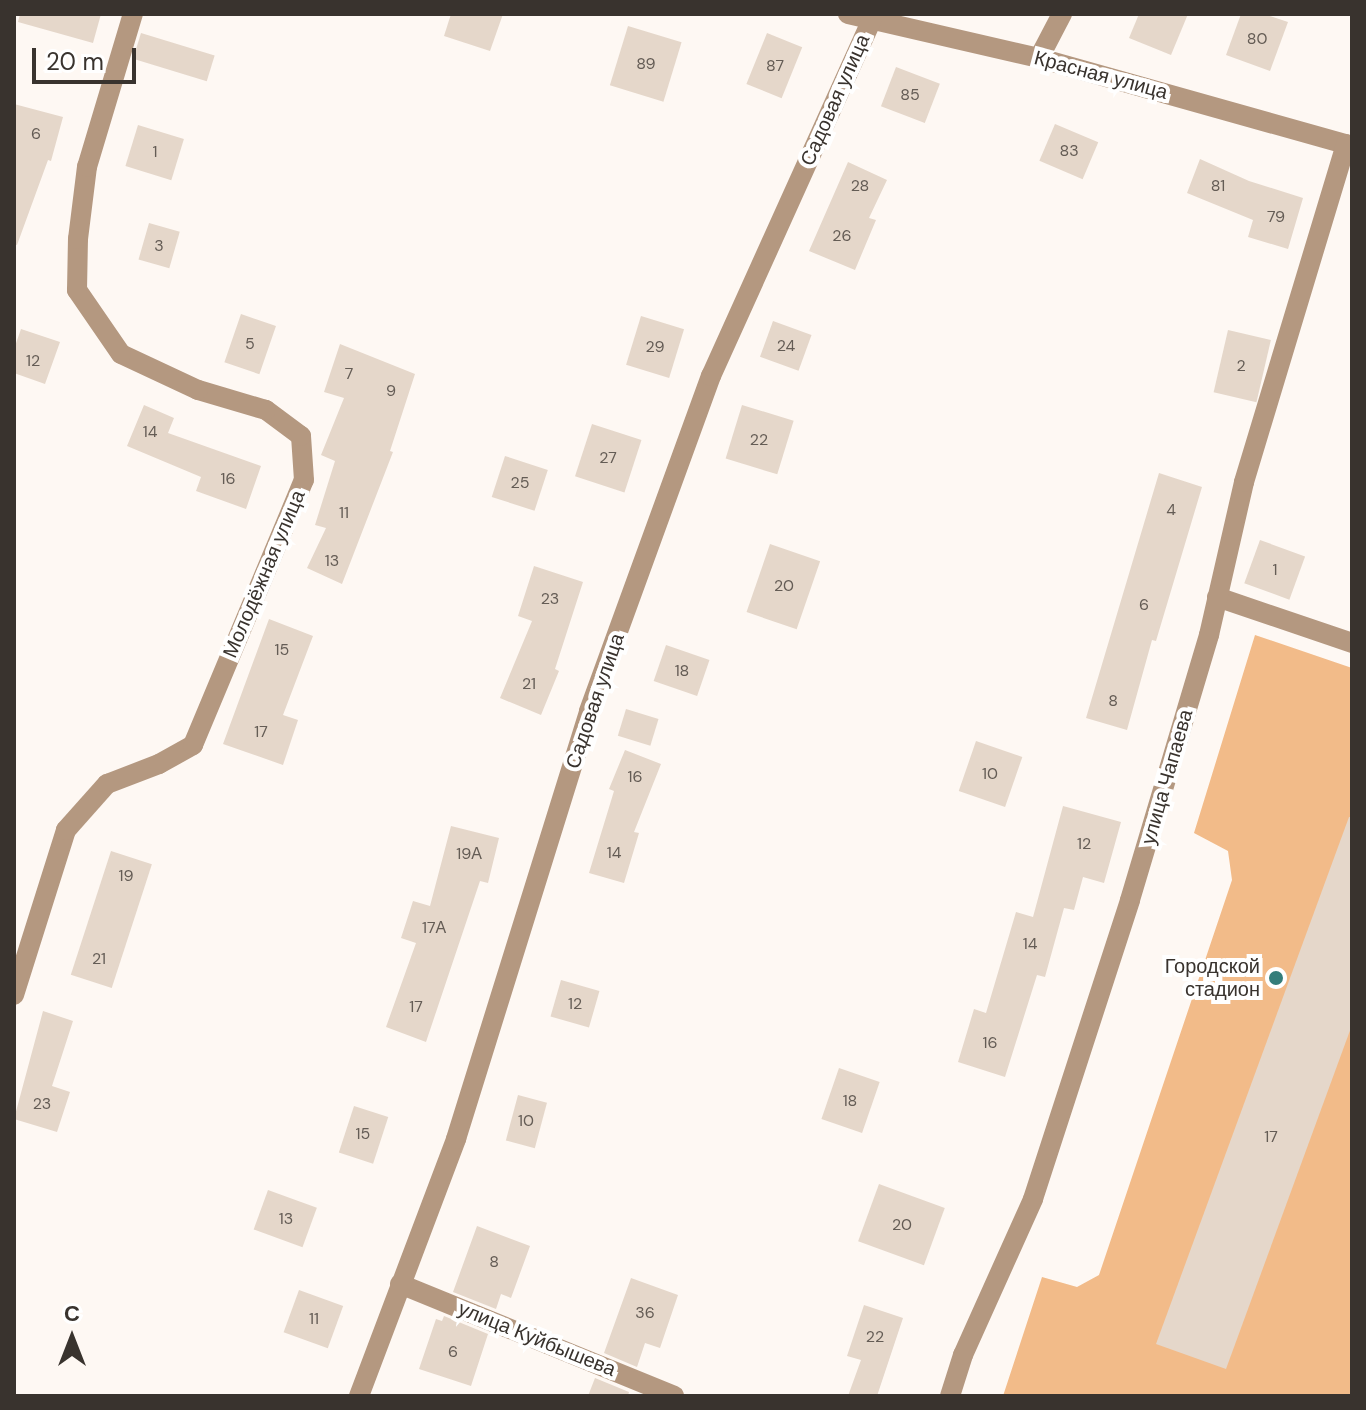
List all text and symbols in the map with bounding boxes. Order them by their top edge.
house number: 80 [1247,29,1267,49]
street label: Садовая улица [795,31,875,169]
scale bar [36,32,140,82]
text: 20 m [46,46,104,77]
street label: Красная улица [1032,46,1170,104]
house number: 89 [636,54,656,74]
house number: 87 [766,56,784,76]
house number: 85 [900,85,920,105]
house number: 6 [31,124,41,144]
house number: 83 [1059,141,1079,161]
house number: 1 [153,142,157,162]
house number: 28 [851,176,869,196]
house number: 81 [1211,176,1225,196]
house number: 79 [1267,207,1285,227]
house number: 26 [832,226,852,246]
house number: 3 [154,236,164,256]
house number: 5 [245,334,255,354]
house number: 24 [777,336,795,356]
house number: 29 [645,337,665,357]
house number: 12 [26,351,40,371]
house number: 2 [1236,356,1246,376]
house number: 7 [345,364,353,384]
house number: 9 [386,381,396,401]
house number: 14 [143,422,157,442]
house number: 22 [750,430,768,450]
house number: 27 [599,448,617,468]
house number: 16 [220,469,236,489]
house number: 25 [511,473,529,493]
street label: Молодёжная улица [218,487,310,661]
house number: 4 [1166,500,1176,520]
house number: 11 [339,503,349,523]
house number: 13 [325,551,339,571]
house number: 1 [1273,560,1277,580]
house number: 20 [774,576,794,596]
house number: 23 [541,589,559,609]
house number: 6 [1139,595,1149,615]
street label: Садовая улица [561,630,629,772]
house number: 15 [275,640,289,660]
house number: 18 [675,661,689,681]
house number: 21 [522,674,536,694]
house number: 8 [1108,691,1118,711]
street label: улица Чапаева [1136,707,1198,847]
house number: 17 [254,722,268,742]
house number: 10 [982,764,998,784]
house number: 16 [627,767,643,787]
house number: 12 [1077,834,1091,854]
house number: 14 [607,843,621,863]
house number: 19А [456,844,482,864]
house number: 19 [118,866,134,886]
house number: 17А [422,918,446,938]
house number: 14 [1023,934,1037,954]
house number: 21 [92,949,106,969]
place label: Городской стадион [1165,954,1260,1001]
marker: Городской стадион [1267,969,1285,987]
house number: 12 [568,994,582,1014]
house number: 17 [409,997,423,1017]
house number: 16 [982,1033,998,1053]
house number: 18 [843,1091,857,1111]
house number: 23 [33,1094,51,1114]
house number: 10 [518,1111,534,1131]
house number: 15 [356,1124,370,1144]
house number: 17 [1264,1127,1278,1147]
house number: 13 [279,1209,293,1229]
house number: 20 [892,1215,912,1235]
house number: 8 [489,1252,499,1272]
street label: улица Куйбышева [455,1296,619,1382]
north arrow [32,1298,112,1378]
text: С [64,1299,80,1328]
house number: 36 [635,1303,655,1323]
house number: 11 [309,1309,319,1329]
house number: 22 [866,1327,884,1347]
house number: 6 [448,1342,458,1362]

